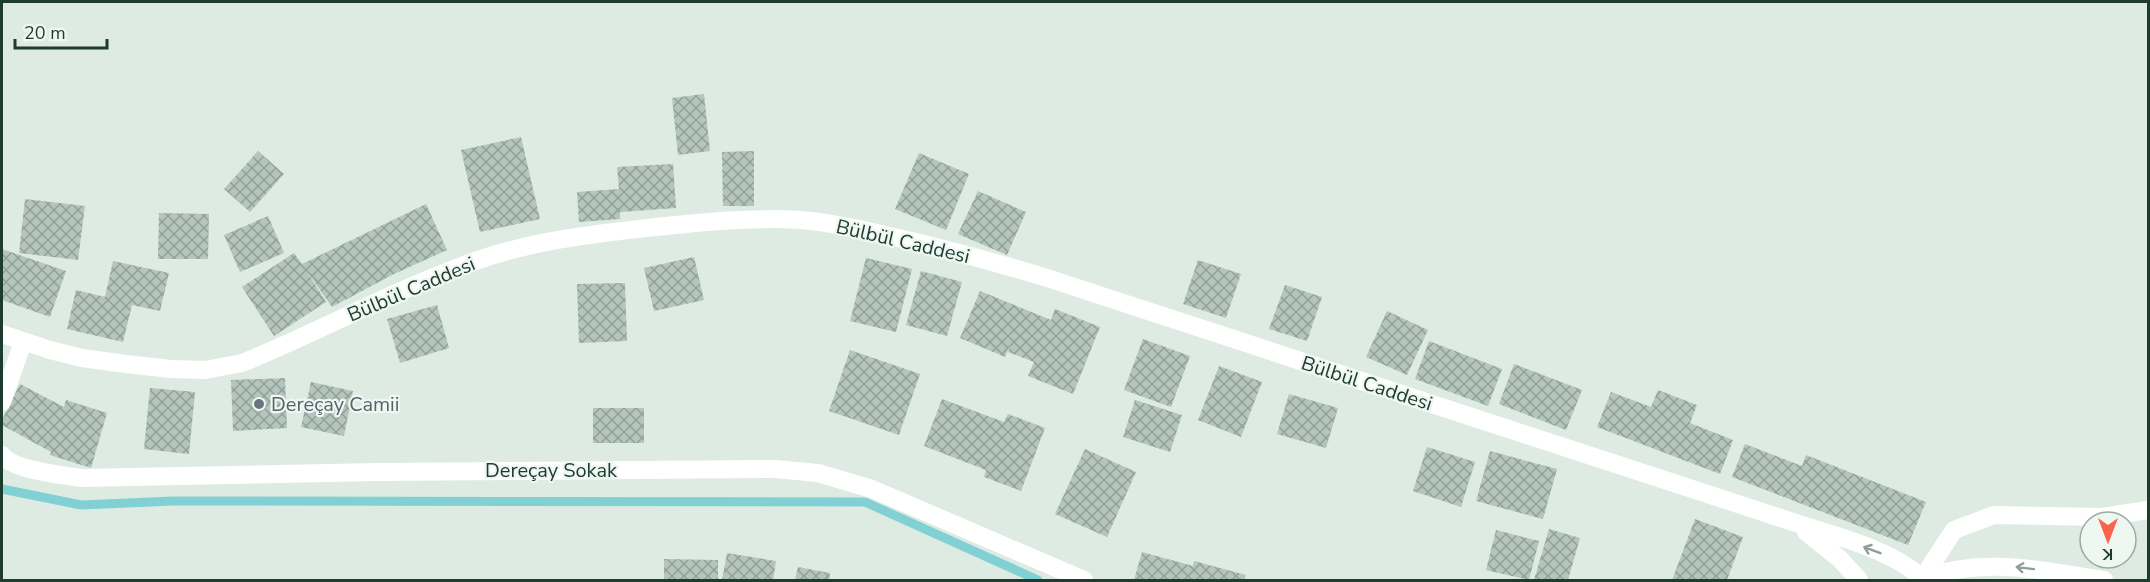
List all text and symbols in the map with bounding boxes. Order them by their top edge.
scale bar [15,12,106,50]
text: 20 m [24,21,66,45]
street label: Bülbül Caddesi [833,213,972,270]
street label: Bülbül Caddesi [343,250,479,329]
street label: Bülbül Caddesi [1298,350,1436,417]
place label: Dereçay Camii [271,391,399,418]
marker: Dereçay Camii [252,397,266,411]
street label: Dereçay Sokak [485,457,618,484]
north arrow [2078,510,2138,570]
text: K [2101,543,2113,565]
one-way arrow [1863,544,1882,555]
one-way arrow [2016,562,2035,573]

